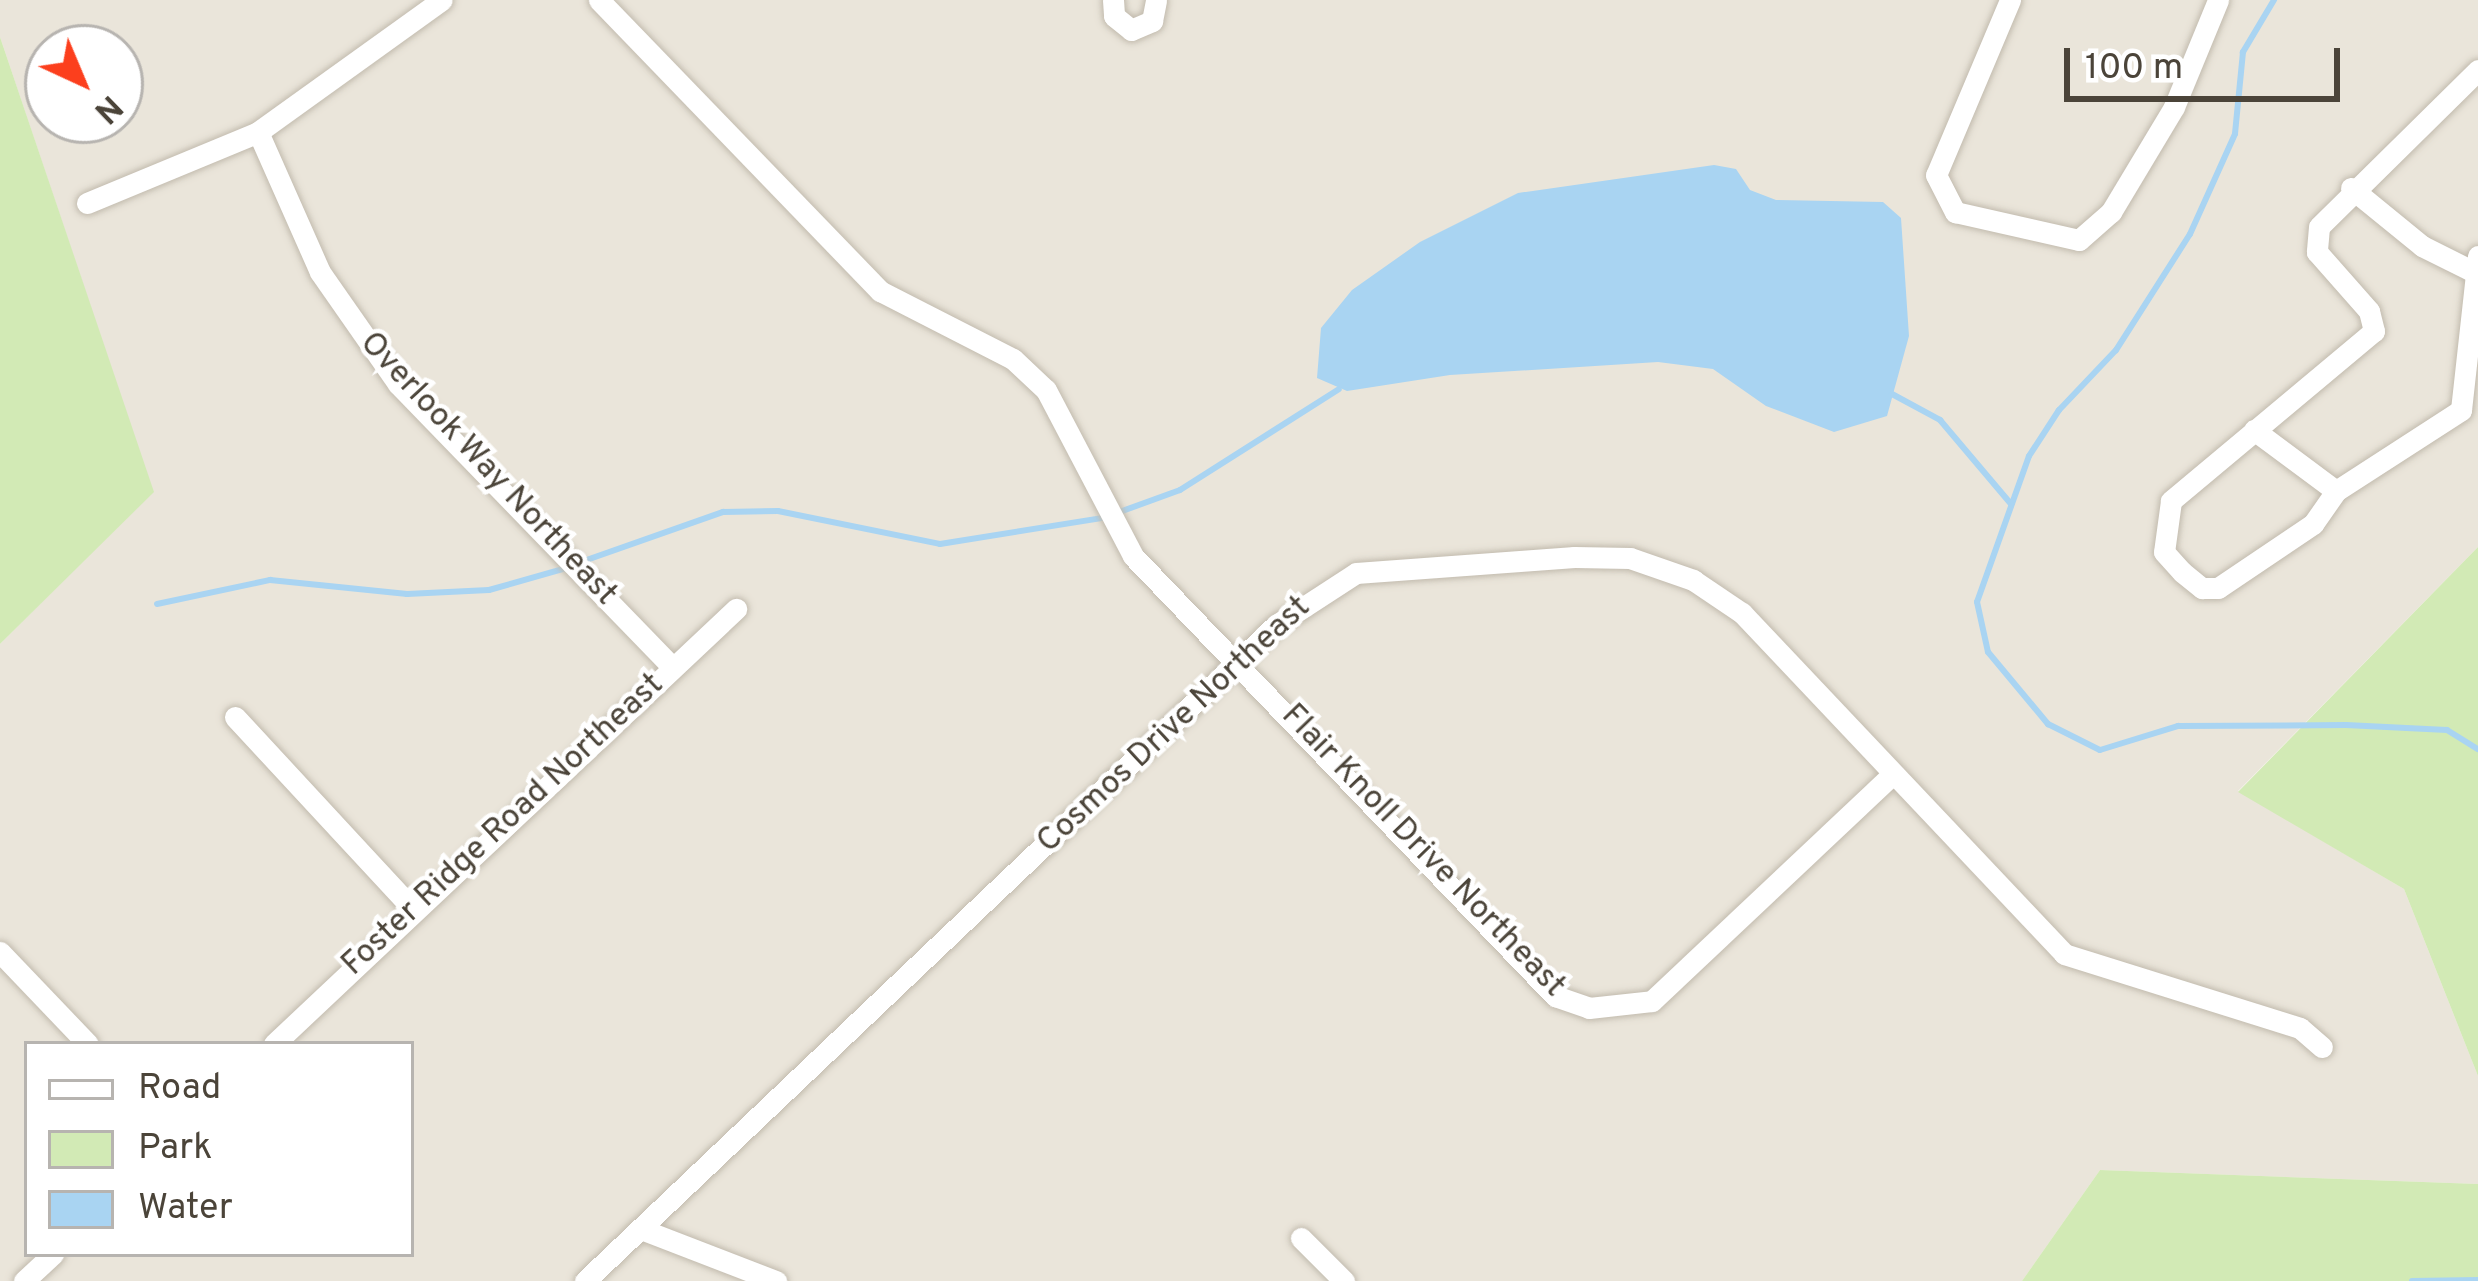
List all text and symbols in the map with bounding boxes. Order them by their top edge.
north arrow [24,24,144,144]
scale bar [2070,24,2346,98]
text: 100 m [2085,46,2183,92]
text: N [84,84,130,131]
street label: Overlook Way Northeast [350,325,624,615]
street label: Cosmos Drive Northeast [1030,589,1320,863]
street label: Foster Ridge Road Northeast [335,666,673,986]
street label: Flair Knoll Drive Northeast [1272,697,1572,1007]
legend [24,1041,414,1257]
text: Road [138,1066,221,1112]
text: Park [138,1126,212,1172]
text: Water [138,1186,233,1232]

